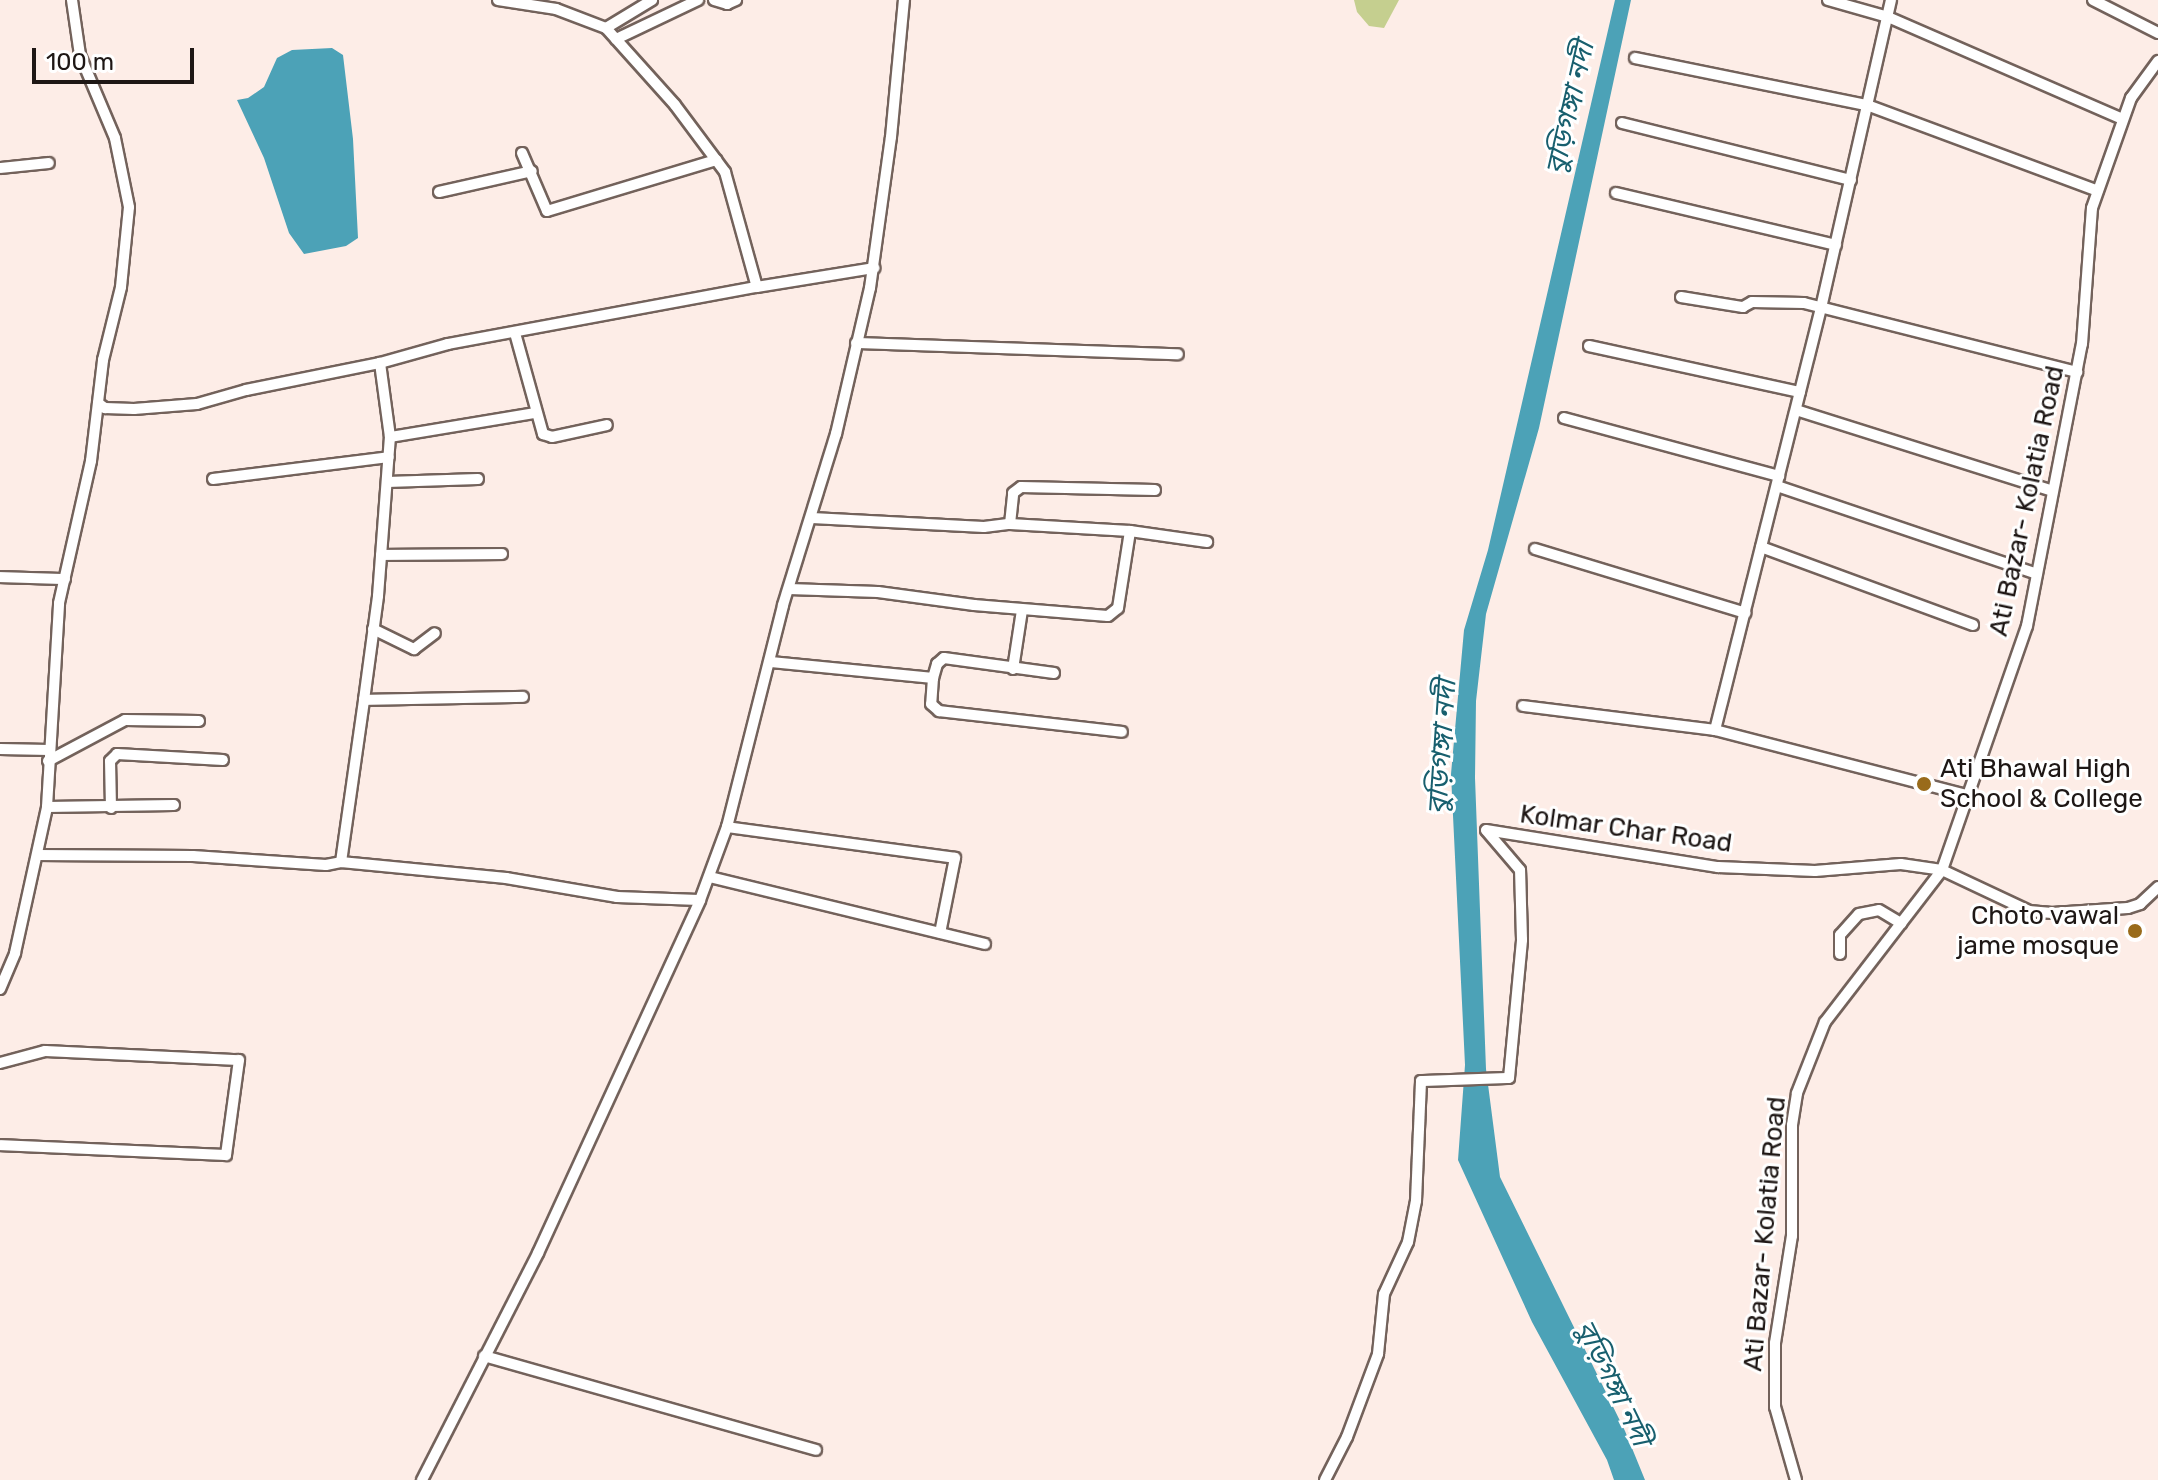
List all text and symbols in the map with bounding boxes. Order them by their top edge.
scale bar [36,32,198,82]
water label: বুড়িগঙ্গা নদী [1538,38,1602,178]
text: 100 m [46,48,114,76]
street label: Ati Bazar- Kolatia Road [1983,363,2071,639]
water label: বুড়িগঙ্গা নদী [1421,678,1463,816]
place label: Ati Bhawal High School & College [1940,753,2143,814]
marker: Ati Bhawal High School & College [1915,775,1933,793]
street label: Kolmar Char Road [1517,799,1735,859]
place label: Choto vawal jame mosque [1957,900,2119,962]
marker: Choto vawal jame mosque [2126,922,2144,940]
street label: Ati Bazar- Kolatia Road [1737,1095,1793,1373]
water label: বুড়িগঙ্গা নদী [1568,1315,1658,1451]

